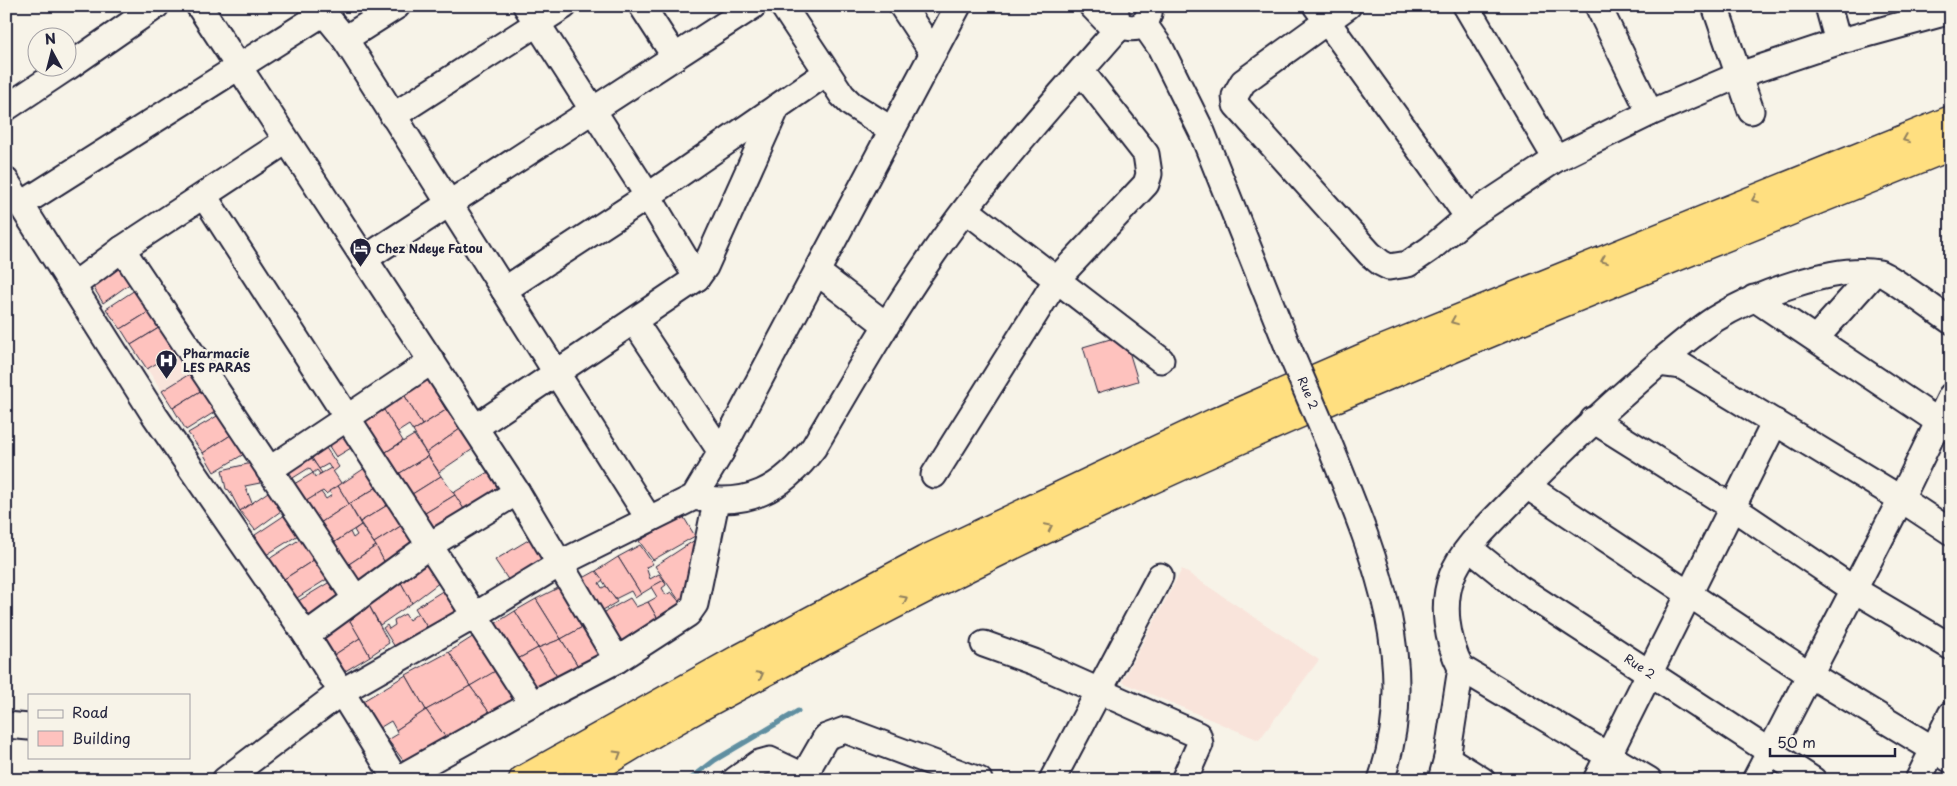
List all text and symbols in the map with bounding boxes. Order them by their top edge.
north arrow [28,28,78,78]
text: N [44,28,57,50]
one-way arrow [1902,133,1910,143]
one-way arrow [1751,193,1760,204]
hotel icon: Chez Ndeye Fatou [348,237,372,268]
place label: Chez Ndeye Fatou [376,239,483,257]
one-way arrow [1600,254,1609,265]
one-way arrow [1450,316,1458,326]
place label: Pharmacie LES PARAS [183,344,251,376]
hospital icon: Pharmacie LES PARAS [155,349,179,380]
street label: Rue 2 [1294,374,1323,412]
one-way arrow [1044,523,1053,533]
one-way arrow [898,595,907,605]
street label: Rue 2 [1621,649,1659,683]
one-way arrow [755,671,764,681]
legend [28,694,190,758]
text: Road [72,700,108,723]
text: Building [72,726,131,749]
scale bar [1770,726,1894,758]
text: 50 m [1777,730,1816,753]
one-way arrow [613,750,622,760]

